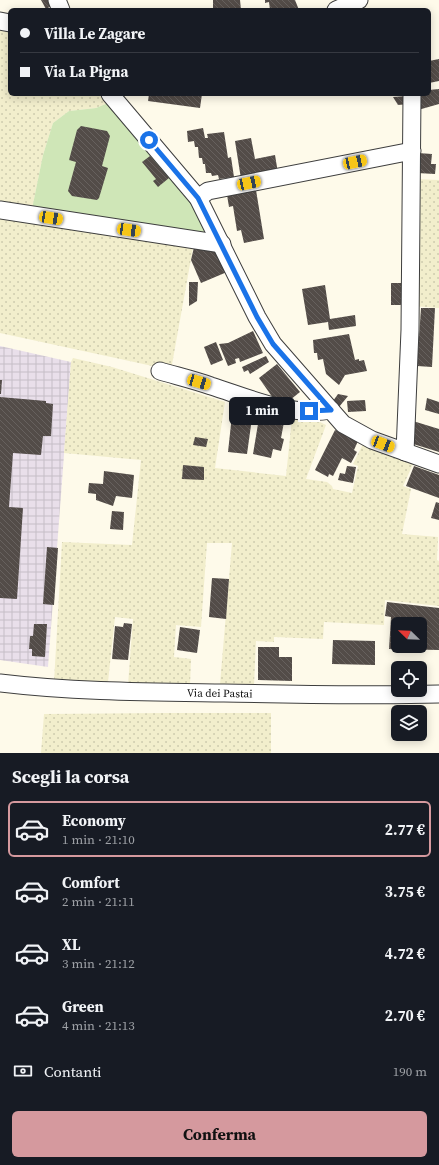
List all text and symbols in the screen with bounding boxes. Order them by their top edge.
text: Villa Le Zagare [44,23,145,44]
text: Via La Pigna [44,61,128,82]
route start [140,131,158,149]
car [342,154,368,170]
car [236,175,262,191]
car [38,210,64,226]
car [116,222,142,238]
car [186,373,212,391]
callout: 1 min [229,397,295,425]
text: 1 min [245,402,279,419]
route end [300,402,318,420]
car [370,434,396,454]
north arrow [391,617,427,653]
map controls [391,617,427,741]
button: locate [391,661,427,697]
street label: Via dei Pastai [187,686,253,701]
button: layers [391,705,427,741]
text: Scegli la corsa [12,764,129,789]
text: Economy [62,810,126,831]
icon: car [14,811,50,847]
text: 2.77 € [385,819,425,840]
text: 1 min · 21:10 [62,831,135,848]
text: Comfort [62,872,120,893]
icon: car [14,873,50,909]
text: 3.75 € [385,881,425,902]
text: 2 min · 21:11 [62,893,135,910]
text: XL [62,934,81,955]
icon: car [14,935,50,971]
text: 4.72 € [385,943,425,964]
text: 3 min · 21:12 [62,955,135,972]
text: Green [62,996,104,1017]
icon: car [14,997,50,1033]
text: 2.70 € [385,1005,425,1026]
text: 4 min · 21:13 [62,1017,135,1034]
icon: cash [12,1060,34,1082]
text: Contanti [44,1061,102,1082]
text: 190 m [393,1063,427,1080]
button: Conferma [12,1111,427,1157]

